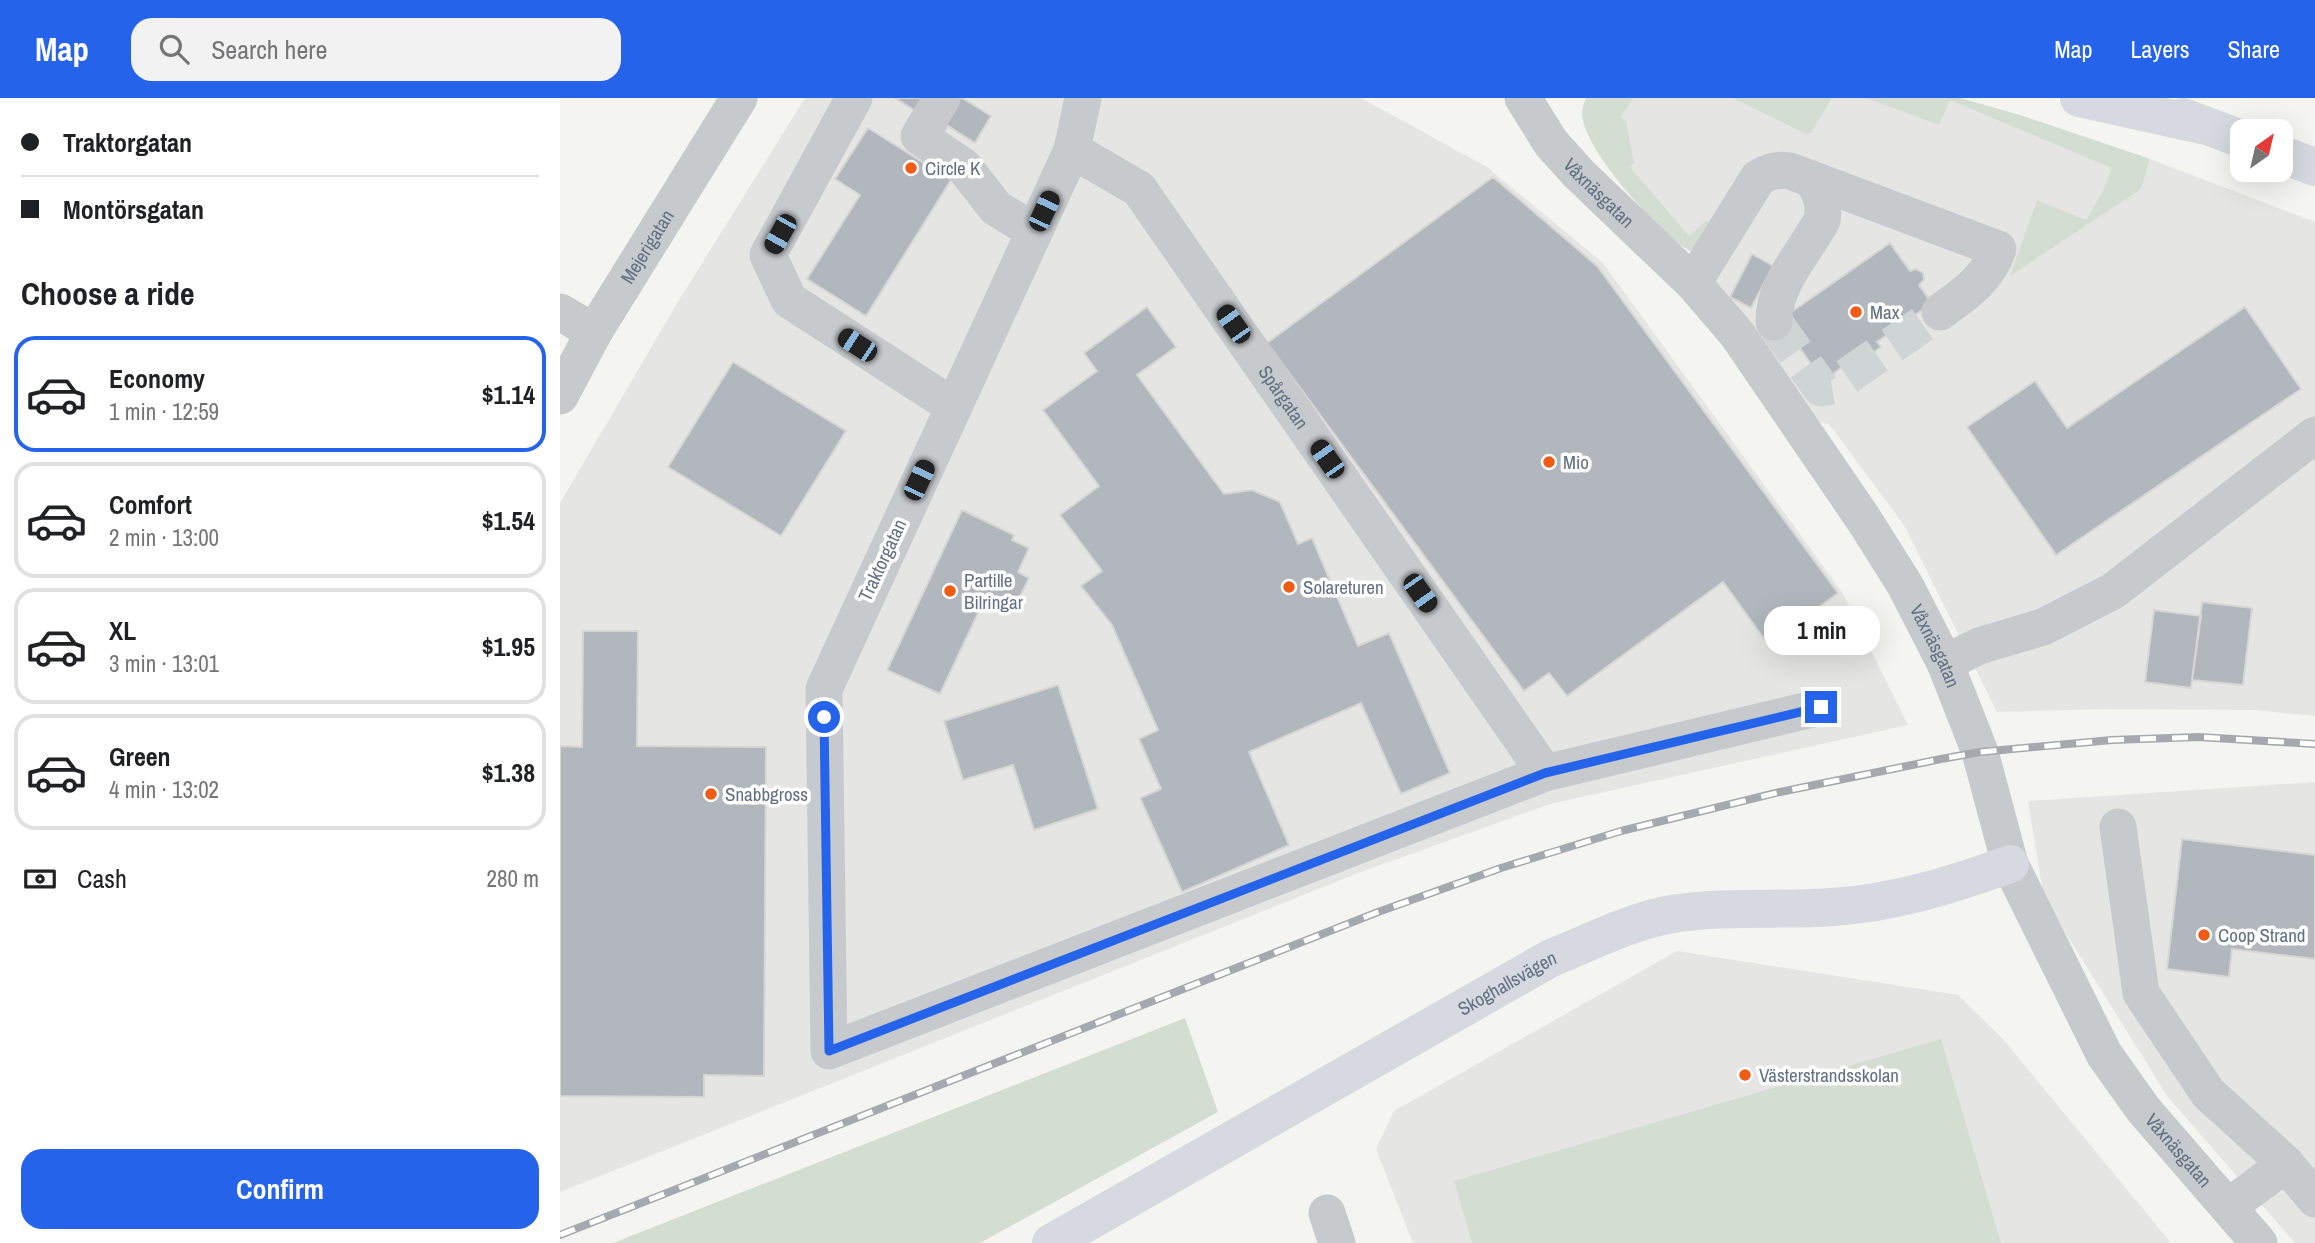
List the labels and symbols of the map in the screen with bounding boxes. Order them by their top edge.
north arrow [2230,119,2292,182]
street label: Våxnäsgatan [1557,152,1640,233]
place label: Circle K [925,155,981,181]
marker: Circle K [903,160,919,176]
car [1026,188,1063,234]
street label: Mejerigatan [614,205,680,288]
car [761,211,800,257]
place label: Max [1870,299,1900,325]
car [1213,301,1254,347]
marker: Max [1848,304,1864,320]
car [834,325,881,365]
street label: Spårgatan [1252,360,1315,434]
car [1307,436,1348,482]
place label: Mio [1563,449,1589,475]
marker: Mio [1541,454,1557,470]
car [901,457,938,503]
street label: Traktorgatan [852,515,912,605]
place label: Partille Bilringar [964,567,1024,615]
car [1400,570,1441,616]
place label: Solareturen [1303,574,1384,600]
marker: Solareturen [1281,579,1297,595]
marker: Partille Bilringar [942,583,958,599]
street label: Våxnäsgatan [1904,600,1966,691]
callout: 1 min [1763,606,1879,654]
route end [1805,691,1837,723]
route start [808,701,840,733]
place label: Snabbgross [725,781,808,807]
marker: Snabbgross [703,786,719,802]
place label: Coop Strand [2218,922,2305,948]
marker: Coop Strand [2196,927,2212,943]
street label: Skoghallsvägen [1453,944,1560,1022]
place label: Västerstrandsskolan [1759,1062,1899,1088]
marker: Västerstrandsskolan [1737,1067,1753,1083]
street label: Våxnäsgatan [2139,1108,2218,1193]

